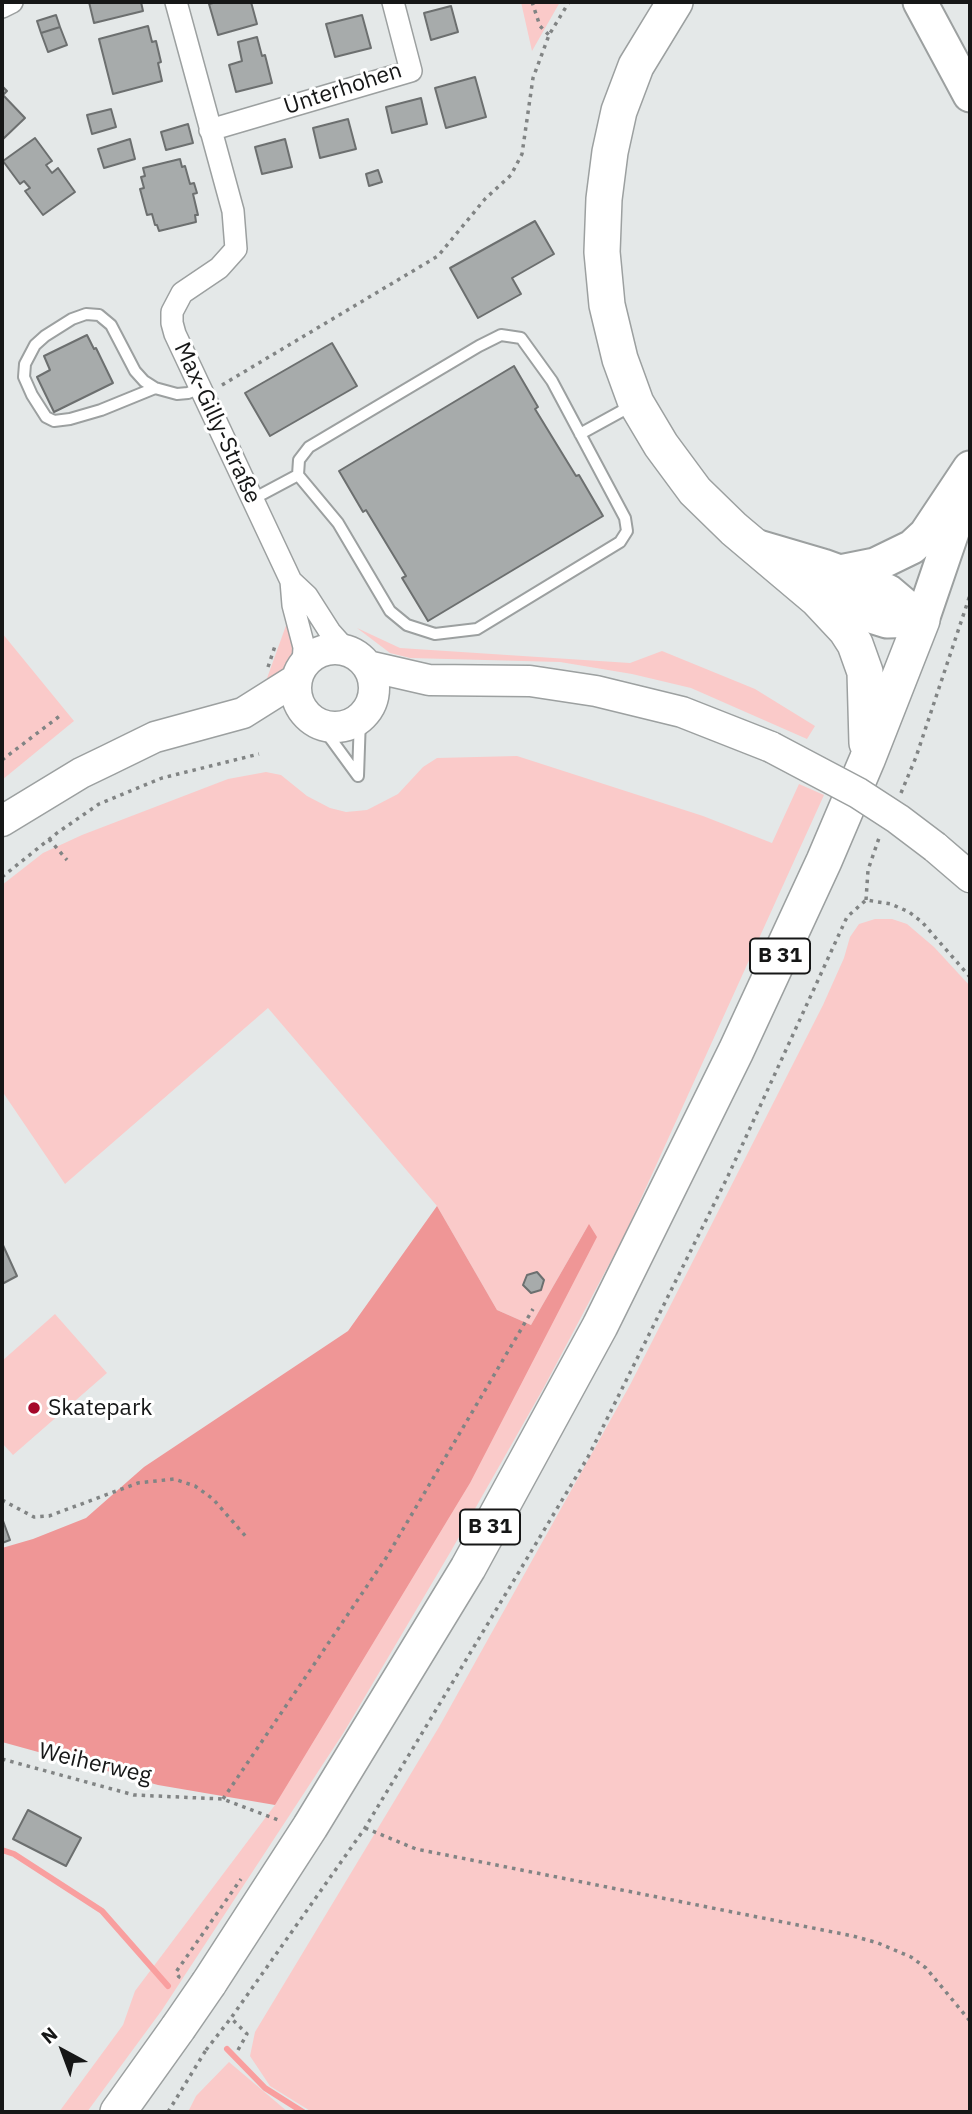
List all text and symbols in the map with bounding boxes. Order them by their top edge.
street label: Unterhohen [281,57,405,121]
street label: Max-Gilly-Straße [168,338,266,508]
road number: B 31 [750,939,810,974]
place label: Skatepark [48,1394,152,1422]
marker: Skatepark [26,1400,42,1416]
road number: B 31 [460,1510,520,1544]
street label: Weiherweg [36,1738,154,1790]
north arrow [28,2016,98,2086]
text: N [36,2022,62,2049]

